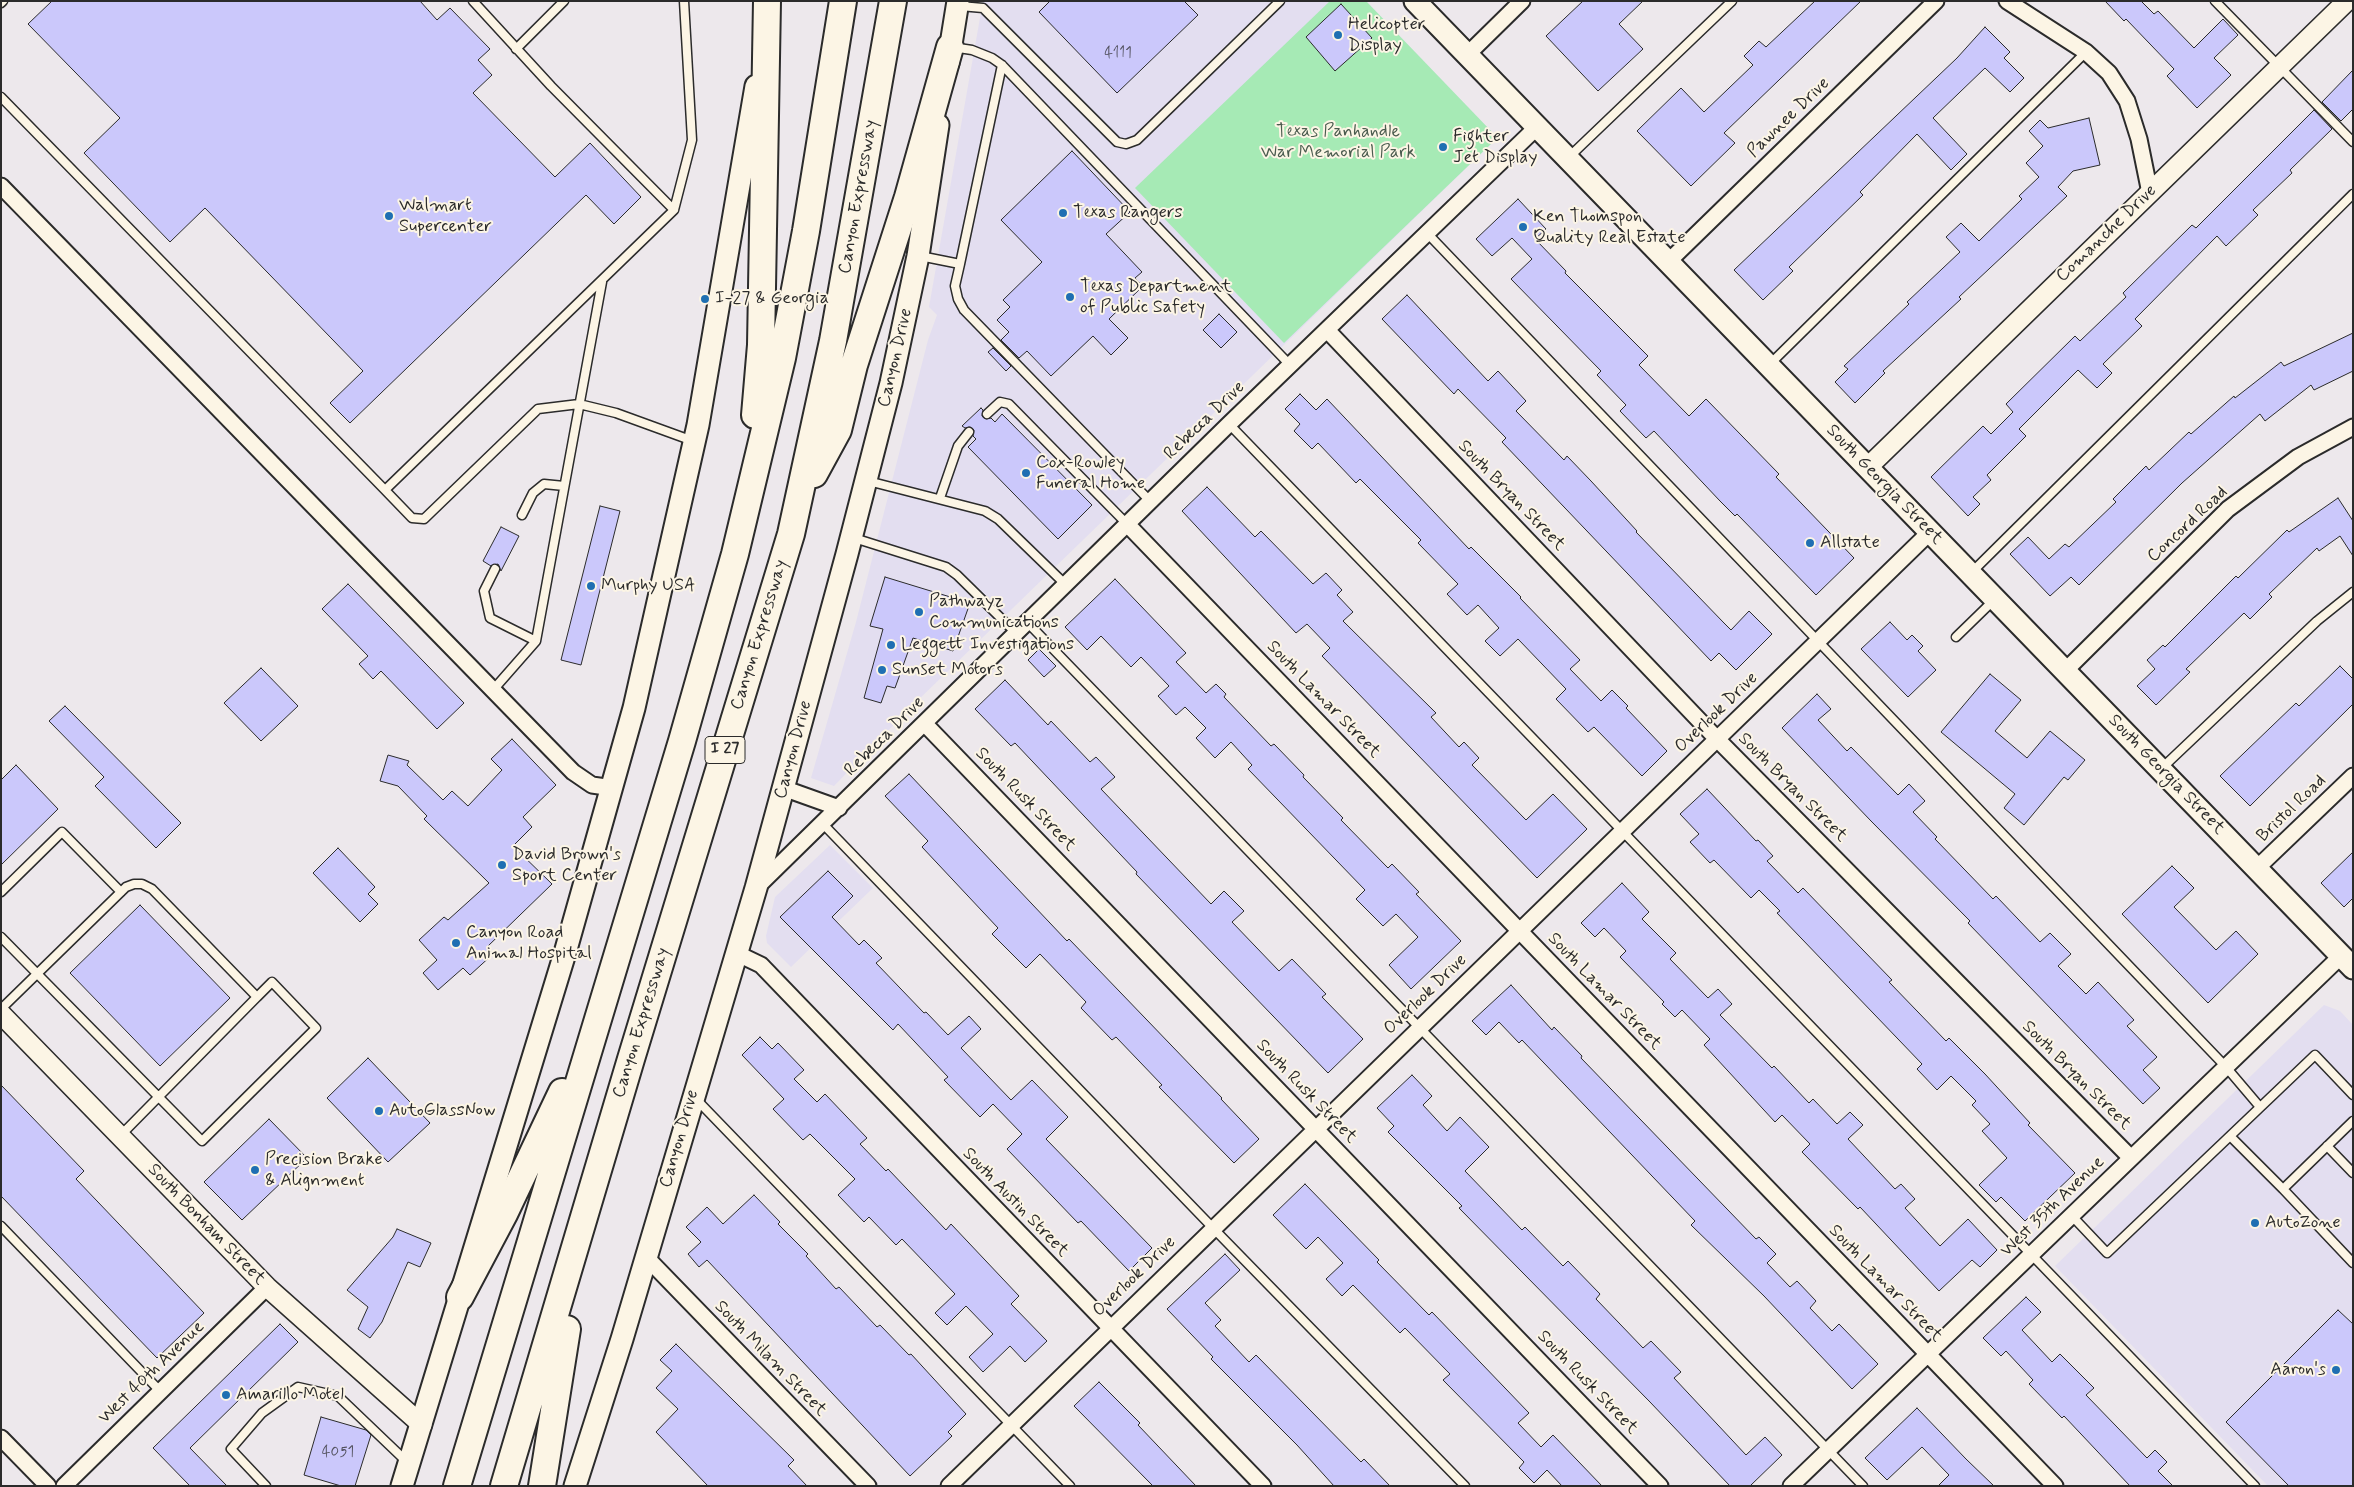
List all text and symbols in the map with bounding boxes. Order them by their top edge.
place label: Helicopter Display [1348,14,1425,56]
marker: Helicopter Display [1332,29,1344,41]
house number: 4111 [1104,45,1132,63]
street label: Pawnee Drive [1743,73,1835,163]
street label: Canyon Expressway [835,118,883,276]
park label: Texas Panhandle War Memorial Park [1261,121,1415,163]
place label: Fighter Jet Display [1453,126,1537,168]
marker: Fighter Jet Display [1437,141,1449,153]
street label: Comanche Drive [2052,181,2162,287]
place label: Walmart Supercenter [399,195,492,238]
place label: Texas Rangers [1073,202,1183,224]
place label: Ken Thomspon Quality Real Estate [1533,206,1686,248]
marker: Texas Rangers [1057,207,1069,219]
marker: Walmart Supercenter [383,210,395,222]
marker: Ken Thomspon Quality Real Estate [1517,221,1529,233]
place label: Texas Department of Public Safety [1080,276,1232,318]
place label: I-27 & Georgia [715,288,829,310]
marker: Texas Department of Public Safety [1064,291,1076,303]
marker: I-27 & Georgia [699,293,711,305]
street label: Canyon Drive [874,306,918,410]
street label: Rebecca Drive [1160,377,1250,465]
street label: South Georgia Street [1821,420,1947,550]
street label: South Bryan Street [1453,436,1569,556]
place label: Cox-Rowley Funeral Home [1036,452,1145,494]
marker: Cox-Rowley Funeral Home [1020,467,1032,479]
street label: Concord Road [2143,482,2233,568]
place label: Allstate [1820,532,1880,554]
marker: Allstate [1804,537,1816,549]
street label: Canyon Expressway [727,557,793,713]
place label: Murphy USA [601,575,695,597]
marker: Murphy USA [585,580,597,592]
place label: Pathwayz Communications [929,591,1059,634]
marker: Pathwayz Communications [913,606,925,618]
place label: Leggett Investigations [901,634,1074,656]
street label: South Lamar Street [1261,637,1385,763]
marker: Leggett Investigations [885,639,897,651]
place label: Sunset Motors [892,659,1003,681]
marker: Sunset Motors [876,664,888,676]
street label: Overlook Drive [1671,668,1763,758]
street label: Rebecca Drive [841,693,929,781]
street label: Canyon Drive [771,698,817,802]
street label: South Georgia Street [2103,710,2229,840]
street label: South Bryan Street [1733,729,1851,847]
road number: I 27 [705,736,745,764]
street label: South Rusk Street [970,743,1080,857]
street label: Bristol Road [2253,771,2331,847]
place label: David Brown's Sport Center [512,844,621,886]
marker: David Brown's Sport Center [496,859,508,871]
place label: Canyon Road Animal Hospital [466,922,592,964]
street label: South Lamar Street [1542,929,1666,1055]
marker: Canyon Road Animal Hospital [450,937,462,949]
street label: Canyon Expressway [609,945,675,1101]
street label: Overlook Drive [1380,950,1472,1040]
street label: South Bryan Street [2017,1017,2135,1135]
street label: South Rusk Street [1251,1035,1361,1149]
street label: Canyon Drive [656,1088,704,1190]
place label: AutoGlassNow [389,1100,495,1122]
marker: AutoGlassNow [373,1105,385,1117]
street label: South Austin Street [957,1144,1073,1262]
place label: Precision Brake & Alignment [265,1149,383,1192]
street label: West 35th Avenue [1997,1152,2109,1262]
street label: South Bonham Street [142,1160,270,1290]
marker: Precision Brake & Alignment [249,1164,261,1176]
place label: AutoZone [2265,1212,2341,1234]
marker: AutoZone [2249,1217,2261,1229]
street label: South Lamar Street [1823,1221,1947,1347]
street label: Overlook Drive [1089,1232,1181,1322]
street label: South Milam Street [709,1297,831,1421]
street label: West 40th Avenue [95,1317,209,1429]
street label: South Rusk Street [1532,1326,1642,1440]
place label: Aaron's [2270,1359,2326,1381]
marker: Aaron's [2330,1364,2342,1376]
place label: Amarillo Motel [236,1384,344,1406]
marker: Amarillo Motel [220,1389,232,1401]
house number: 4051 [322,1444,354,1462]

